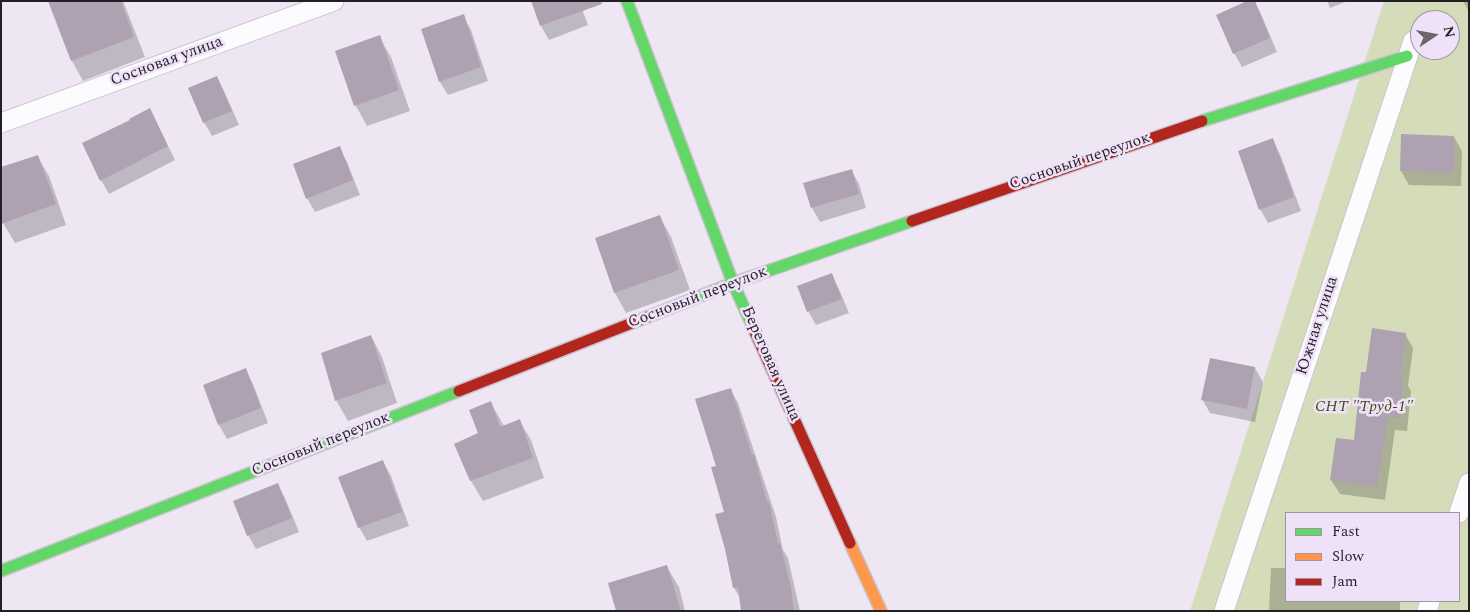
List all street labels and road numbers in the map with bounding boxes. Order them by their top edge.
street label: Сосновая улица [108,33,226,91]
street label: Сосновый переулок [1007,129,1153,195]
street label: Сосновый переулок [626,263,770,333]
street label: Южная улица [1293,274,1343,378]
street label: Береговая улица [736,304,804,424]
street label: Сосновый переулок [249,409,393,481]

